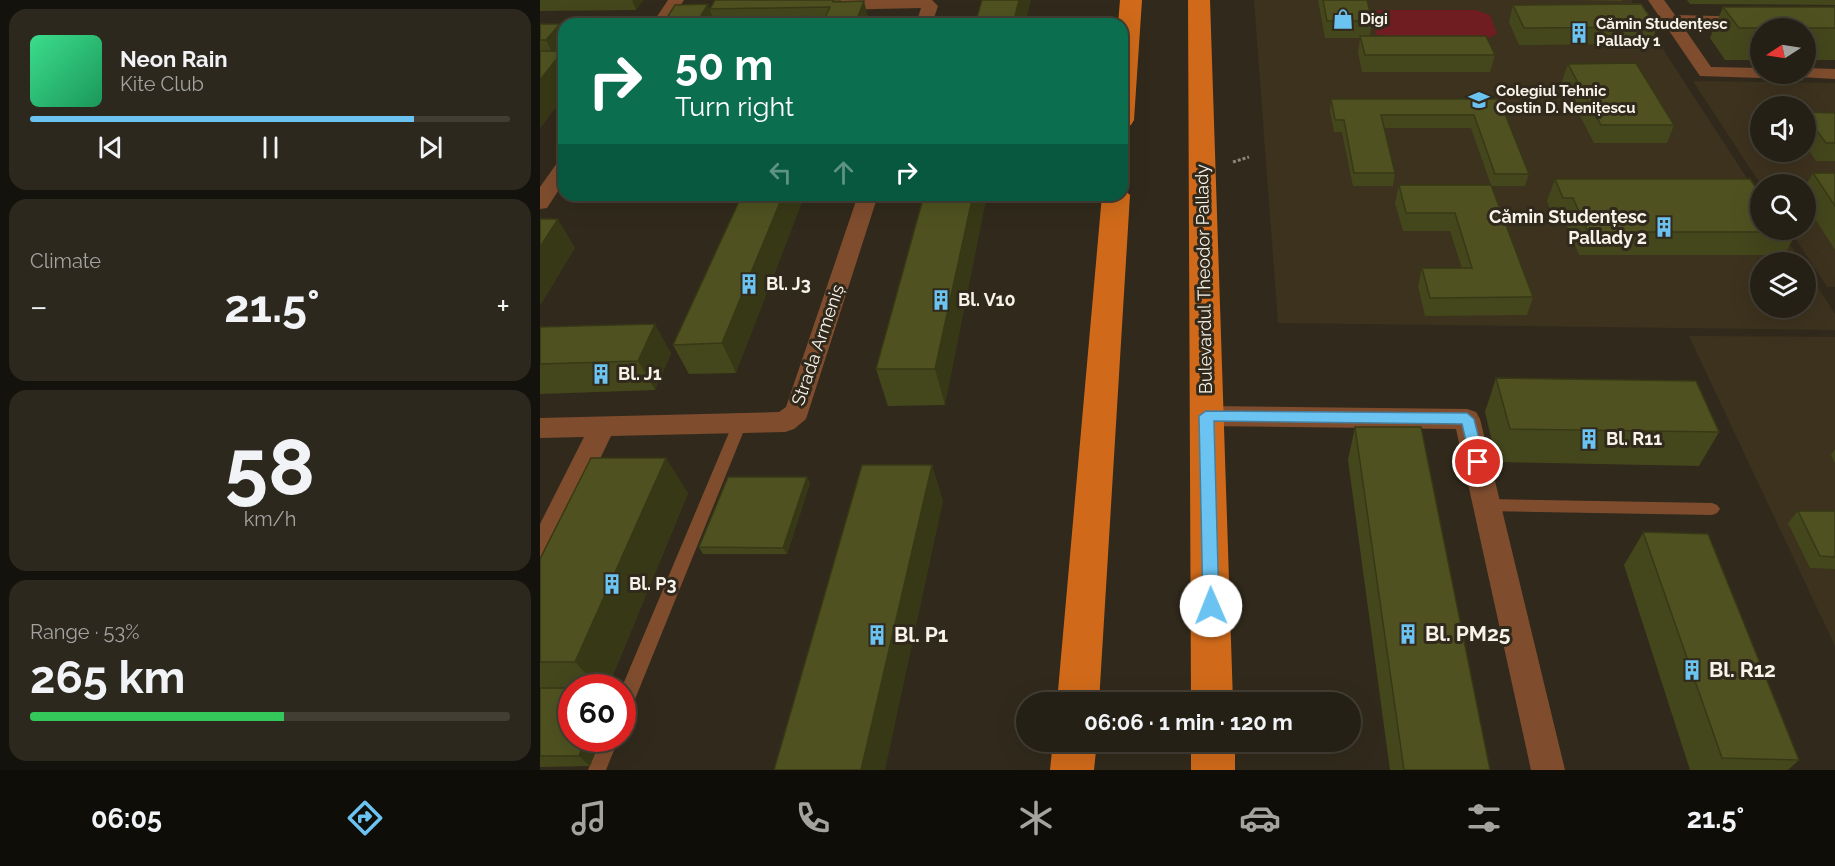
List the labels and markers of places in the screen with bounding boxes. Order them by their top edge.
shop icon: Digi [1331,7,1355,31]
place label: Digi [1360,10,1388,28]
place label: Cămin Studențesc Pallady 1 [1596,15,1728,50]
building icon: Cămin Studențesc Pallady 1 [1567,21,1591,45]
place label: Colegiul Tehnic Costin D. Nenițescu [1496,82,1636,117]
school or university icon: Colegiul Tehnic Costin D. Nenițescu [1467,88,1491,112]
place label: Cămin Studențesc Pallady 2 [1489,206,1647,248]
building icon: Cămin Studențesc Pallady 2 [1652,215,1676,239]
building icon: Bl. J3 [737,272,761,296]
place label: Bl. J3 [766,273,811,294]
building icon: Bl. V10 [929,288,953,312]
place label: Bl. V10 [958,289,1015,310]
building icon: Bl. J1 [589,362,613,386]
place label: Bl. J1 [618,363,662,384]
building icon: Bl. R11 [1577,427,1601,451]
place label: Bl. R11 [1606,428,1662,449]
pin [1452,436,1503,487]
building icon: Bl. P3 [600,572,624,596]
place label: Bl. P3 [629,573,677,594]
place label: Bl. PM25 [1425,621,1510,646]
place label: Bl. P1 [894,622,948,647]
building icon: Bl. PM25 [1396,622,1420,646]
building icon: Bl. P1 [865,623,889,647]
place label: Bl. R12 [1709,657,1776,682]
building icon: Bl. R12 [1680,658,1704,682]

